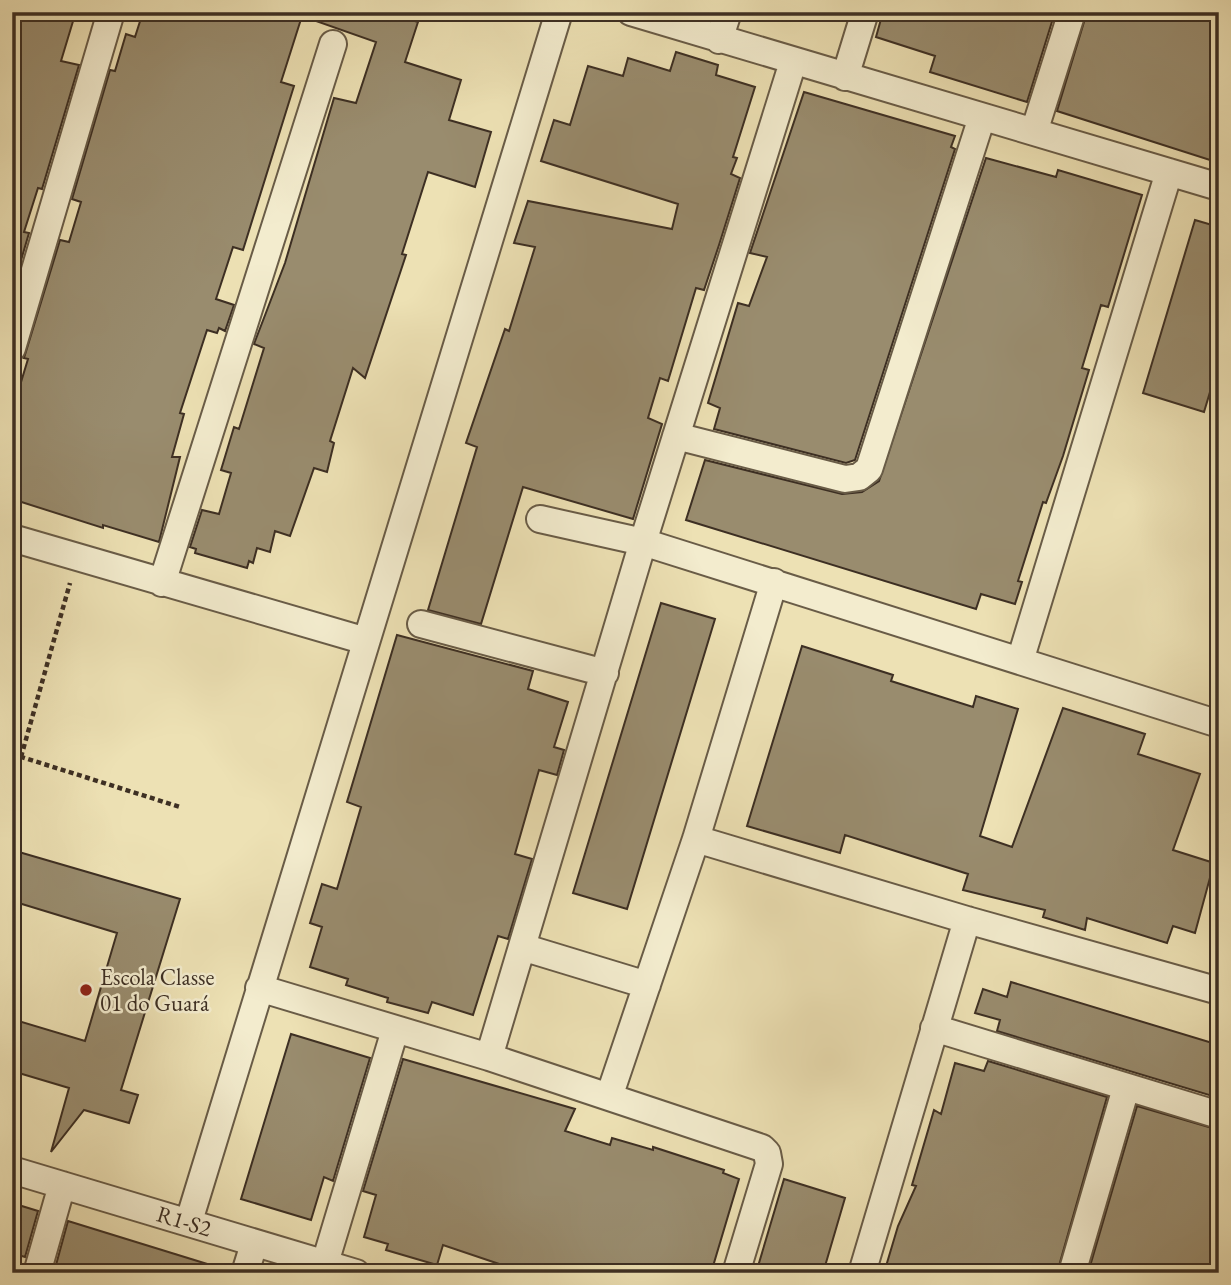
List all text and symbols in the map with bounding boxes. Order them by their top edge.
place label: Escola Classe 01 do Guará [100,962,215,1018]
marker: Escola Classe 01 do Guará [78,982,94,998]
street label: R1-S2 [153,1199,215,1243]

